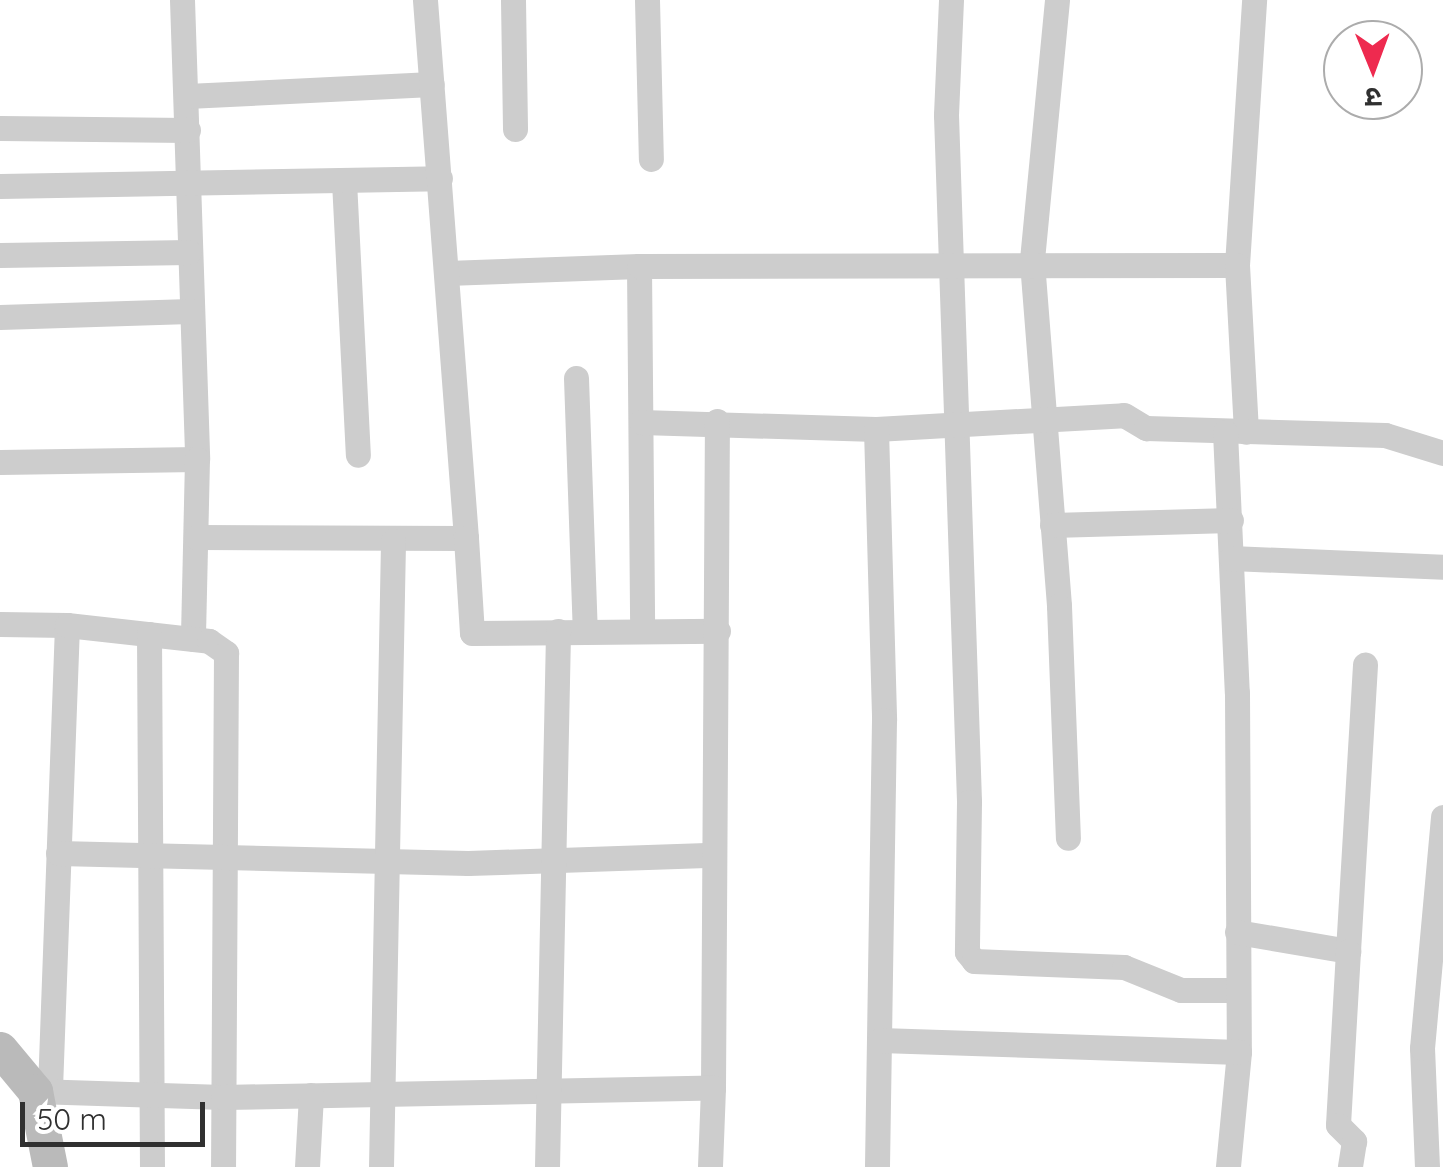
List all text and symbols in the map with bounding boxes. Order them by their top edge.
north arrow [1323,20,1423,120]
text: उ [1365,81,1382,116]
scale bar [25,1082,210,1144]
text: 50 m [37,1100,107,1138]

